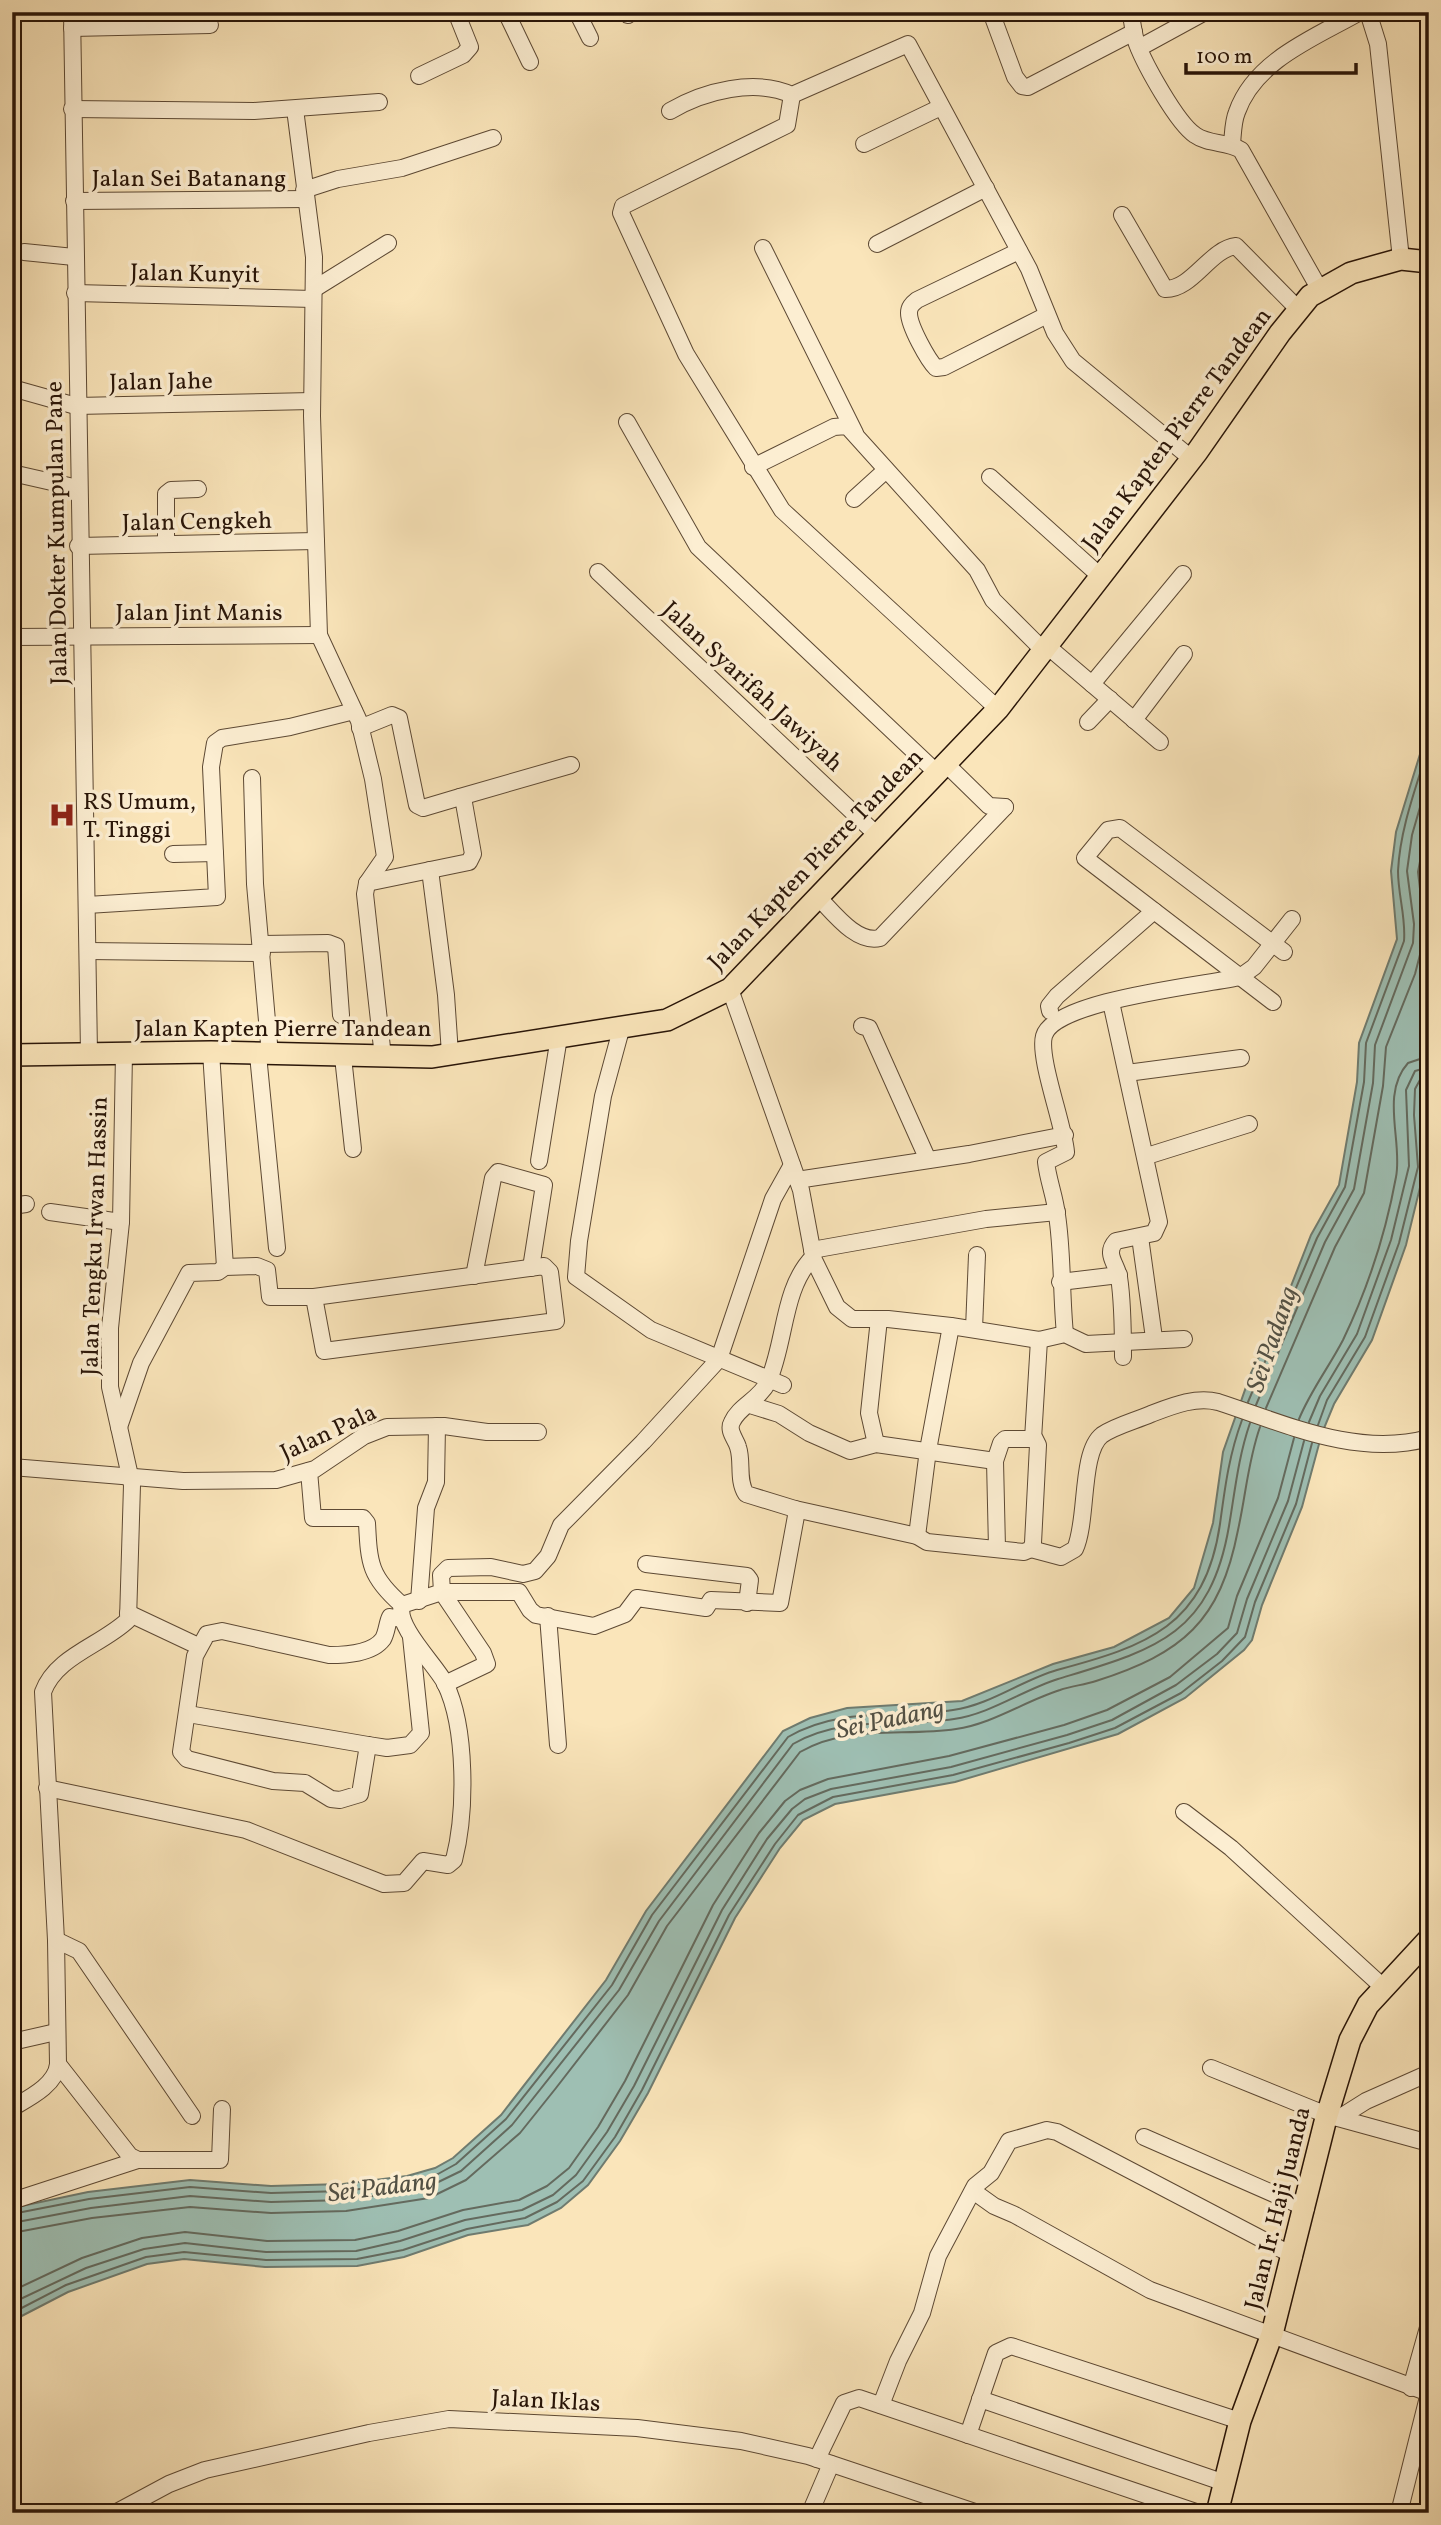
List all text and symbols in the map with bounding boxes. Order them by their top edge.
scale bar [1186,32,1355,76]
text: 100 m [1196,43,1253,72]
street label: Jalan Sei Batanang [92,163,286,197]
street label: Jalan Kunyit [130,257,260,293]
street label: Jalan Kapten Pierre Tandean [1075,301,1281,559]
street label: Jalan Jahe [109,365,213,401]
street label: Jalan Dokter Kumpulan Pane [38,381,78,685]
street label: Jalan Cengkeh [122,505,272,541]
street label: Jalan Syarifah Jawiyah [653,594,850,781]
street label: Jalan Jint Manis [116,597,282,631]
street label: Jalan Kapten Pierre Tandean [701,742,932,979]
place label: RS Umum, T. Tinggi [83,786,196,848]
hospital icon: RS Umum, T. Tinggi [47,800,77,830]
street label: Jalan Kapten Pierre Tandean [135,1013,431,1047]
street label: Jalan Tengku Irwan Hassin [74,1096,118,1376]
water label: Sei Padang [1238,1282,1308,1397]
street label: Jalan Pala [275,1397,383,1471]
water label: Sei Padang [833,1691,948,1749]
street label: Jalan Ir. Haji Juanda [1237,2103,1321,2314]
water label: Sei Padang [326,2163,439,2213]
street label: Jalan Iklas [491,2382,601,2422]

